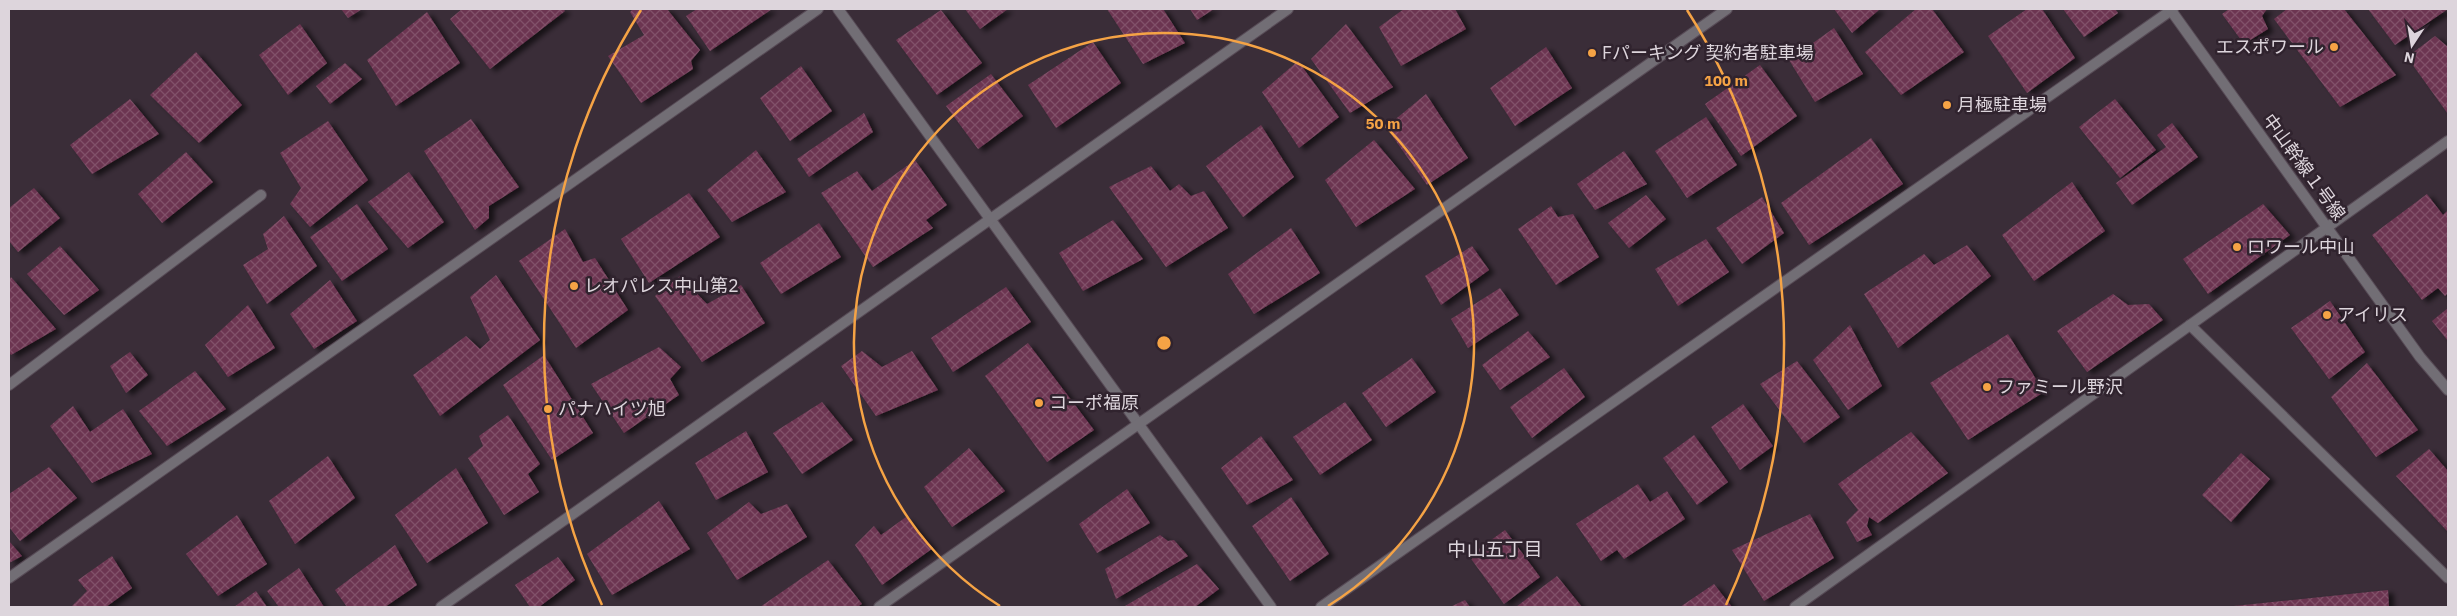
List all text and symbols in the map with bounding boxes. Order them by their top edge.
north arrow [2387,20,2437,70]
place label: エスポワール [2216,35,2324,58]
place label: Fパーキング 契約者駐車場 [1602,41,1814,64]
marker: エスポワール [2328,41,2340,53]
marker: Fパーキング 契約者駐車場 [1586,47,1598,59]
text: N [2402,48,2416,68]
text: 100 m [1704,71,1748,90]
place label: 月極駐車場 [1957,93,2047,116]
marker: 月極駐車場 [1941,99,1953,111]
street label: 中山幹線１号線 [2258,109,2351,224]
text: 50 m [1366,114,1400,133]
place label: ロワール中山 [2247,235,2355,258]
marker: ロワール中山 [2231,241,2243,253]
place label: レオパレス中山第2 [584,274,739,297]
marker: レオパレス中山第2 [568,280,580,292]
place label: アイリス [2337,303,2408,326]
marker: アイリス [2321,309,2333,321]
centre of rings [1155,334,1173,352]
place label: ファミール野沢 [1997,375,2123,398]
marker: ファミール野沢 [1981,381,1993,393]
place label: コーポ福原 [1049,391,1139,414]
place label: パナハイツ旭 [558,397,666,420]
marker: コーポ福原 [1033,397,1045,409]
marker: パナハイツ旭 [542,403,554,415]
district label: 中山五丁目 [1447,537,1543,561]

